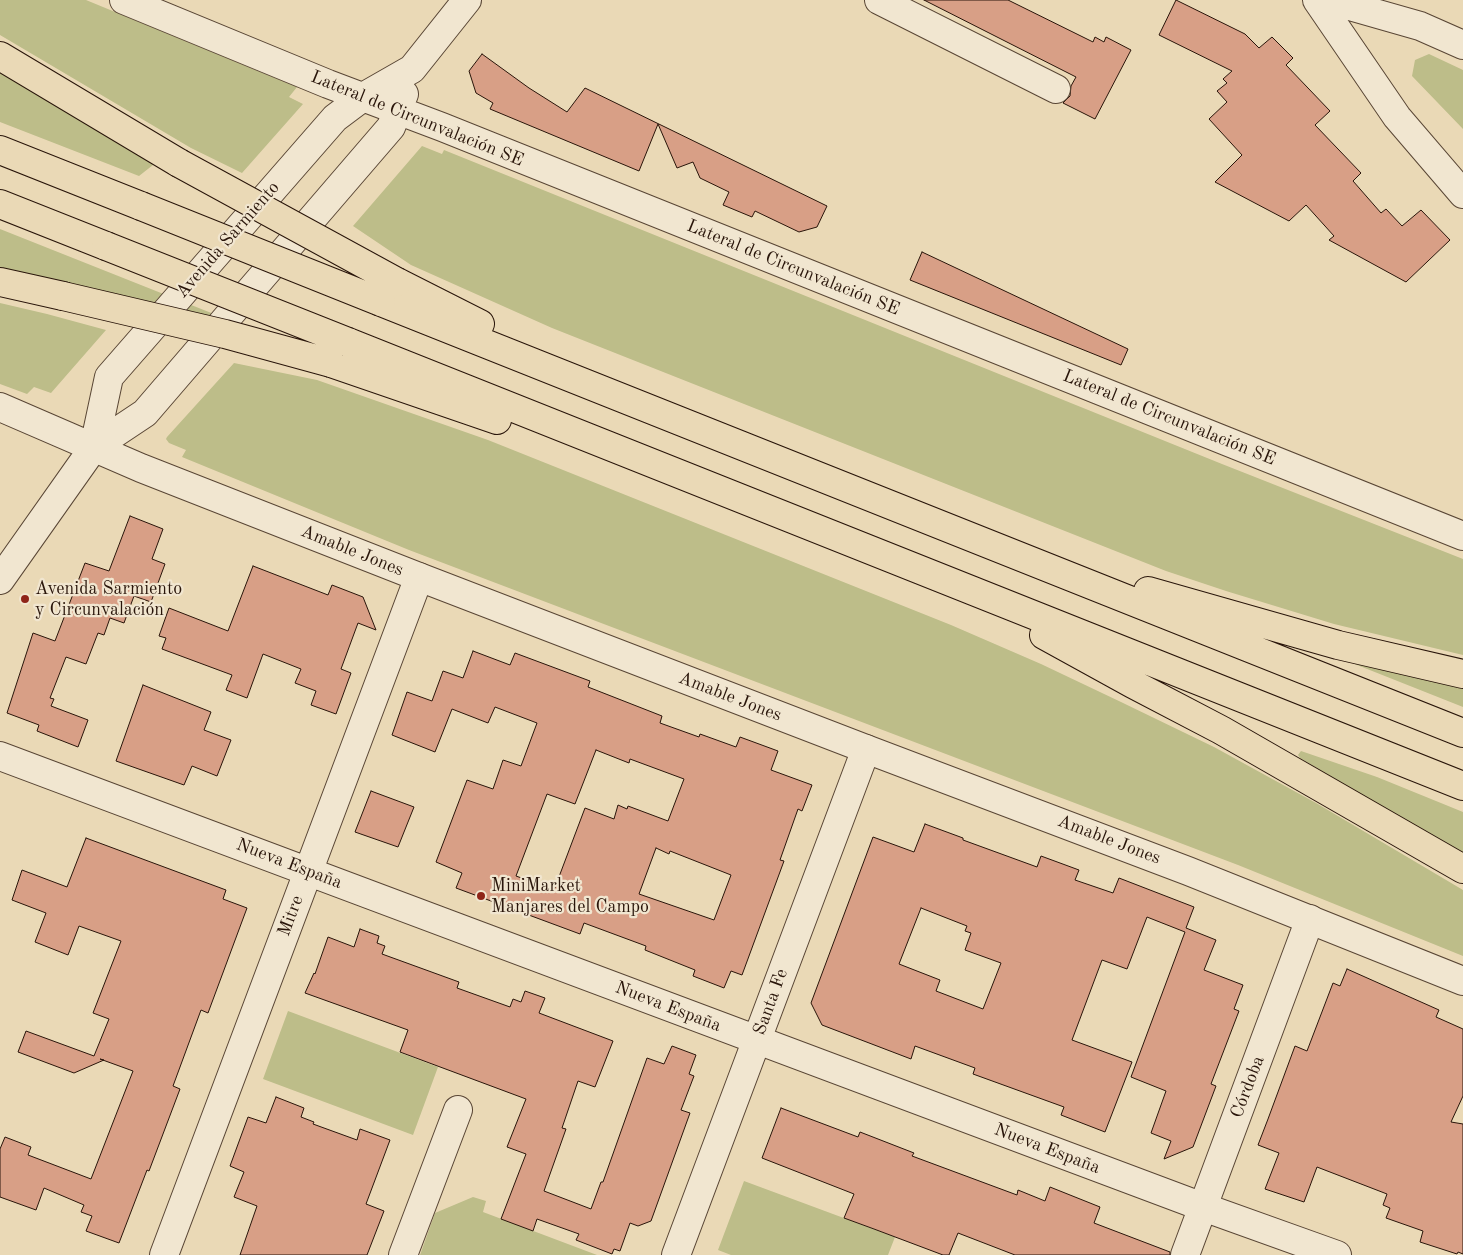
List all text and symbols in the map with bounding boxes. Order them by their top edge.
street label: Lateral de Circunvalación SE [307,66,527,172]
street label: Avenida Sarmiento [172,177,284,303]
street label: Lateral de Circunvalación SE [683,215,903,321]
street label: Lateral de Circunvalación SE [1059,365,1279,471]
street label: Amable Jones [298,521,406,581]
place label: Avenida Sarmiento y Circunvalación [35,578,182,620]
marker: Avenida Sarmiento y Circunvalación [19,593,31,605]
street label: Amable Jones [675,667,785,727]
street label: Amable Jones [1054,810,1164,870]
street label: Nueva España [233,834,345,894]
place label: MiniMarket Manjares del Campo [491,875,649,918]
marker: MiniMarket Manjares del Campo [475,890,487,902]
street label: Mitre [273,893,309,939]
street label: Santa Fe [749,966,793,1038]
street label: Nueva España [612,977,724,1037]
street label: Córdoba [1226,1053,1270,1121]
street label: Nueva España [991,1119,1103,1179]

